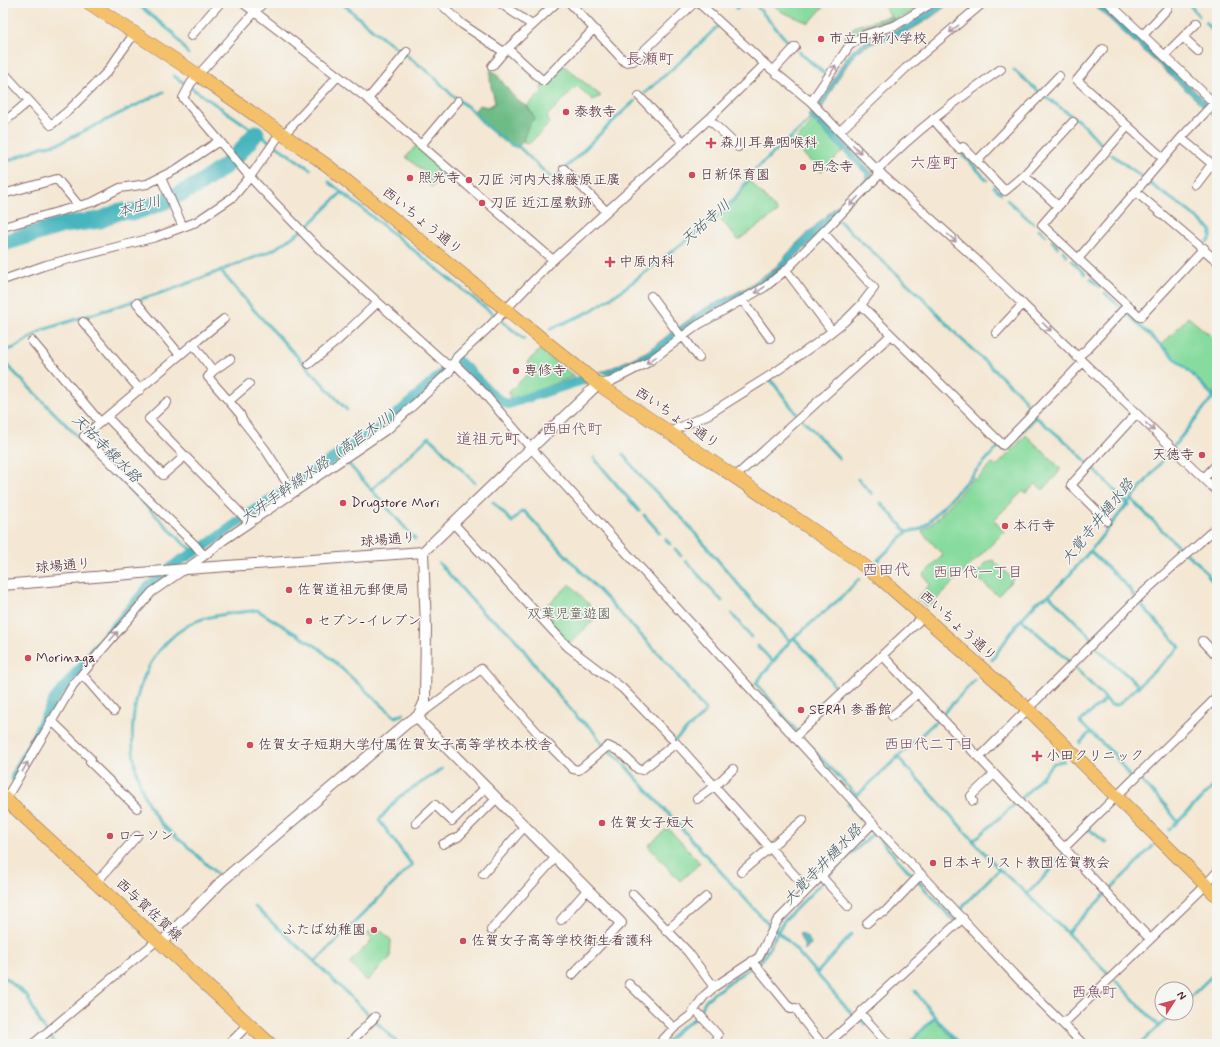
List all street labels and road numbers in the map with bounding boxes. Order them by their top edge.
street label: 西いちょう通り [378,183,466,259]
street label: 西いちょう通り [631,383,723,453]
street label: 球場通り [359,529,417,551]
street label: 球場通り [34,555,92,577]
street label: 西いちょう通り [916,587,1000,665]
street label: 西与賀佐賀線 [112,875,186,945]

